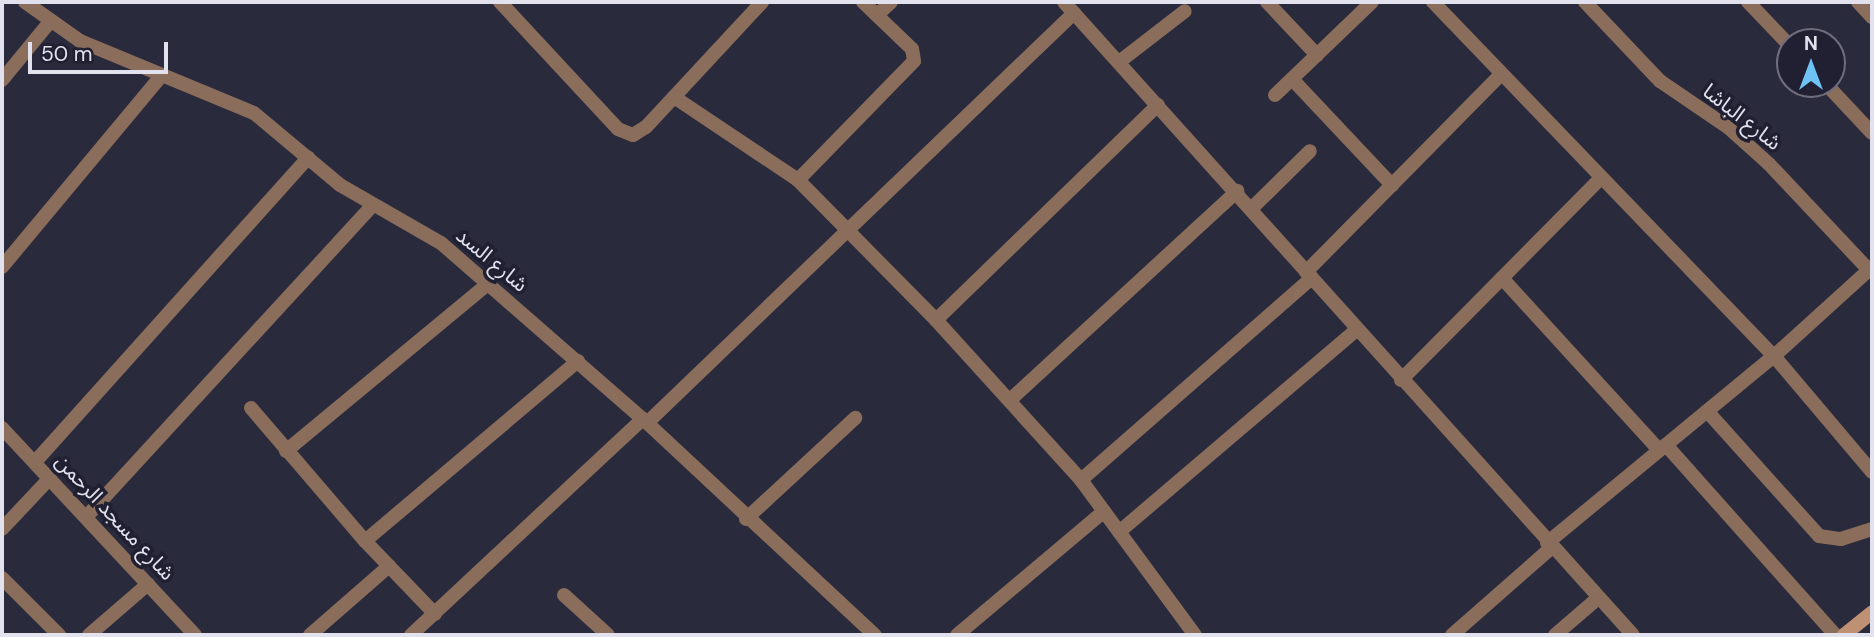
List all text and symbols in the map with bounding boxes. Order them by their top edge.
scale bar [32,28,172,72]
north arrow [1776,28,1846,98]
text: N [1804,31,1818,56]
text: 50 m [41,40,92,68]
street label: شارع الباشا [1698,78,1786,156]
street label: شارع السد [451,223,533,297]
street label: شارع مسجد الرحمن [50,449,180,585]

